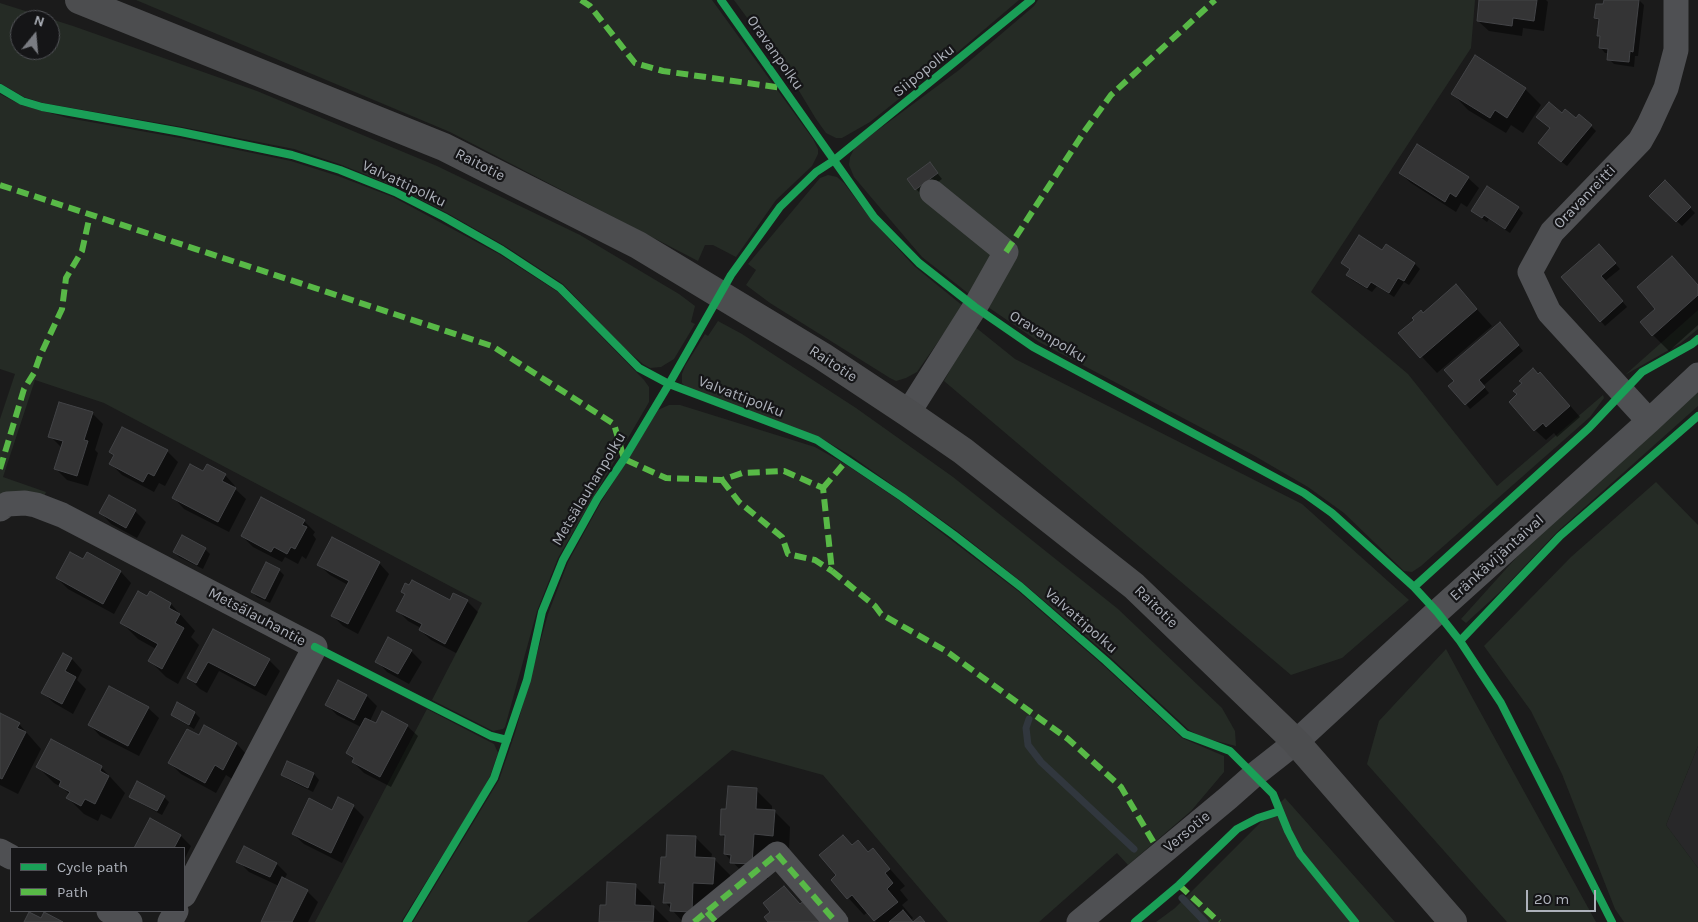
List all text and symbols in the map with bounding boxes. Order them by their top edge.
north arrow [10,10,60,60]
text: N [32,12,47,31]
street label: Oravanpolku [743,12,807,94]
street label: Siipopolku [890,41,958,101]
street label: Raitotie [452,145,508,185]
street label: Valvattipolku [359,157,449,211]
street label: Oravanreitti [1550,161,1620,233]
street label: Oravanpolku [1006,307,1090,367]
street label: Raitotie [806,342,860,386]
street label: Valvattipolku [695,372,787,422]
street label: Metsälauhanpolku [548,429,630,549]
street label: Eränkävijäntaival [1446,511,1548,605]
street label: Raitotie [1130,582,1182,632]
street label: Metsälauhantie [205,584,309,650]
street label: Valvattipolku [1041,584,1121,658]
street label: Versotie [1160,807,1214,857]
legend [10,847,185,912]
text: Cycle path [57,858,128,876]
scale bar [1528,880,1598,912]
text: Path [57,883,88,901]
text: 20 m [1534,890,1569,908]

